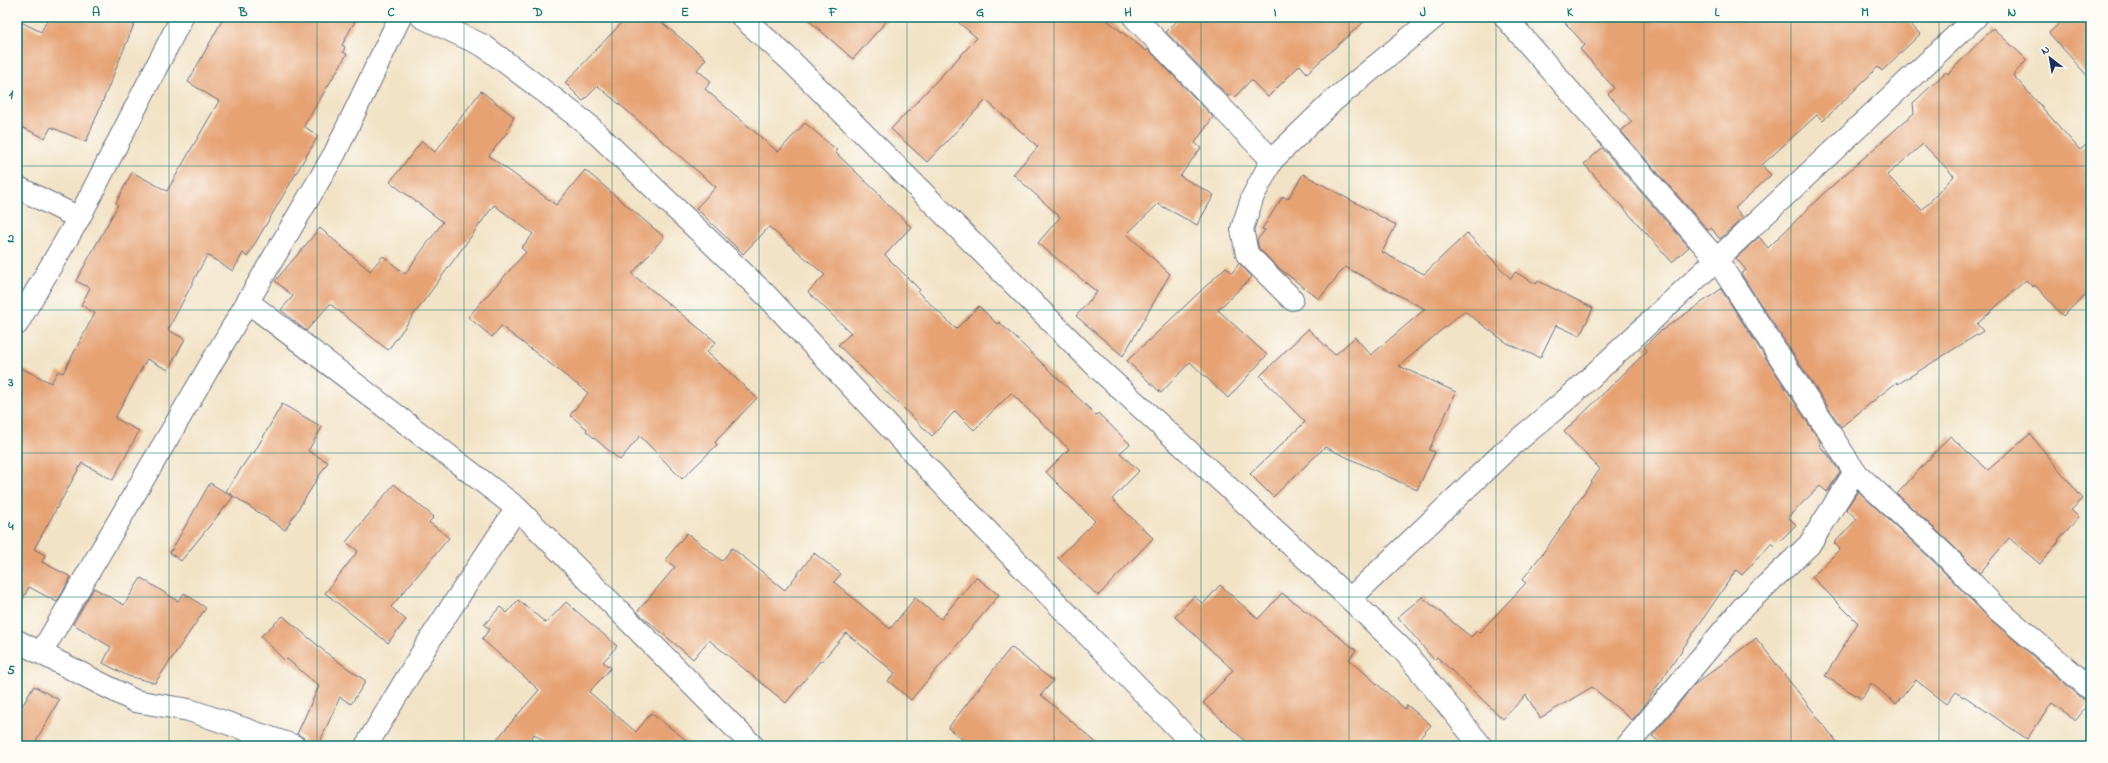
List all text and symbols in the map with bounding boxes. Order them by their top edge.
text: A [92,3,100,22]
text: B [238,3,248,22]
text: C [387,3,395,22]
text: D [532,3,543,22]
text: E [681,3,689,22]
text: F [828,3,838,22]
text: G [976,3,984,22]
text: H [1124,3,1132,22]
text: I [1273,3,1277,22]
text: J [1420,3,1426,22]
text: K [1567,3,1574,22]
text: L [1715,3,1721,22]
text: M [1861,3,1869,22]
text: N [2008,3,2017,22]
north arrow [2030,38,2070,78]
text: N [2038,42,2053,59]
text: 1 [9,85,14,104]
text: 2 [7,229,15,248]
text: 3 [7,373,14,392]
text: 4 [7,517,14,536]
text: 5 [7,661,15,680]

